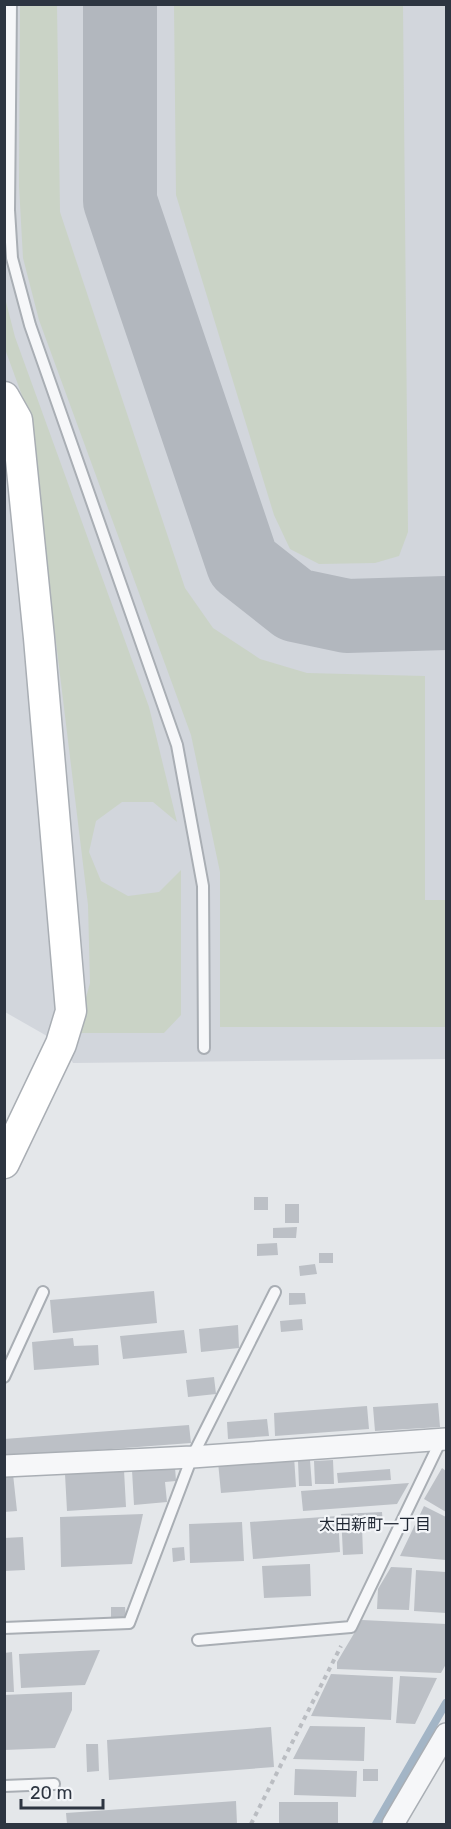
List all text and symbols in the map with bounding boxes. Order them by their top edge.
district label: 太田新町一丁目 [319,1515,431,1534]
scale bar [21,1772,104,1810]
text: 20 m [30,1782,72,1804]

